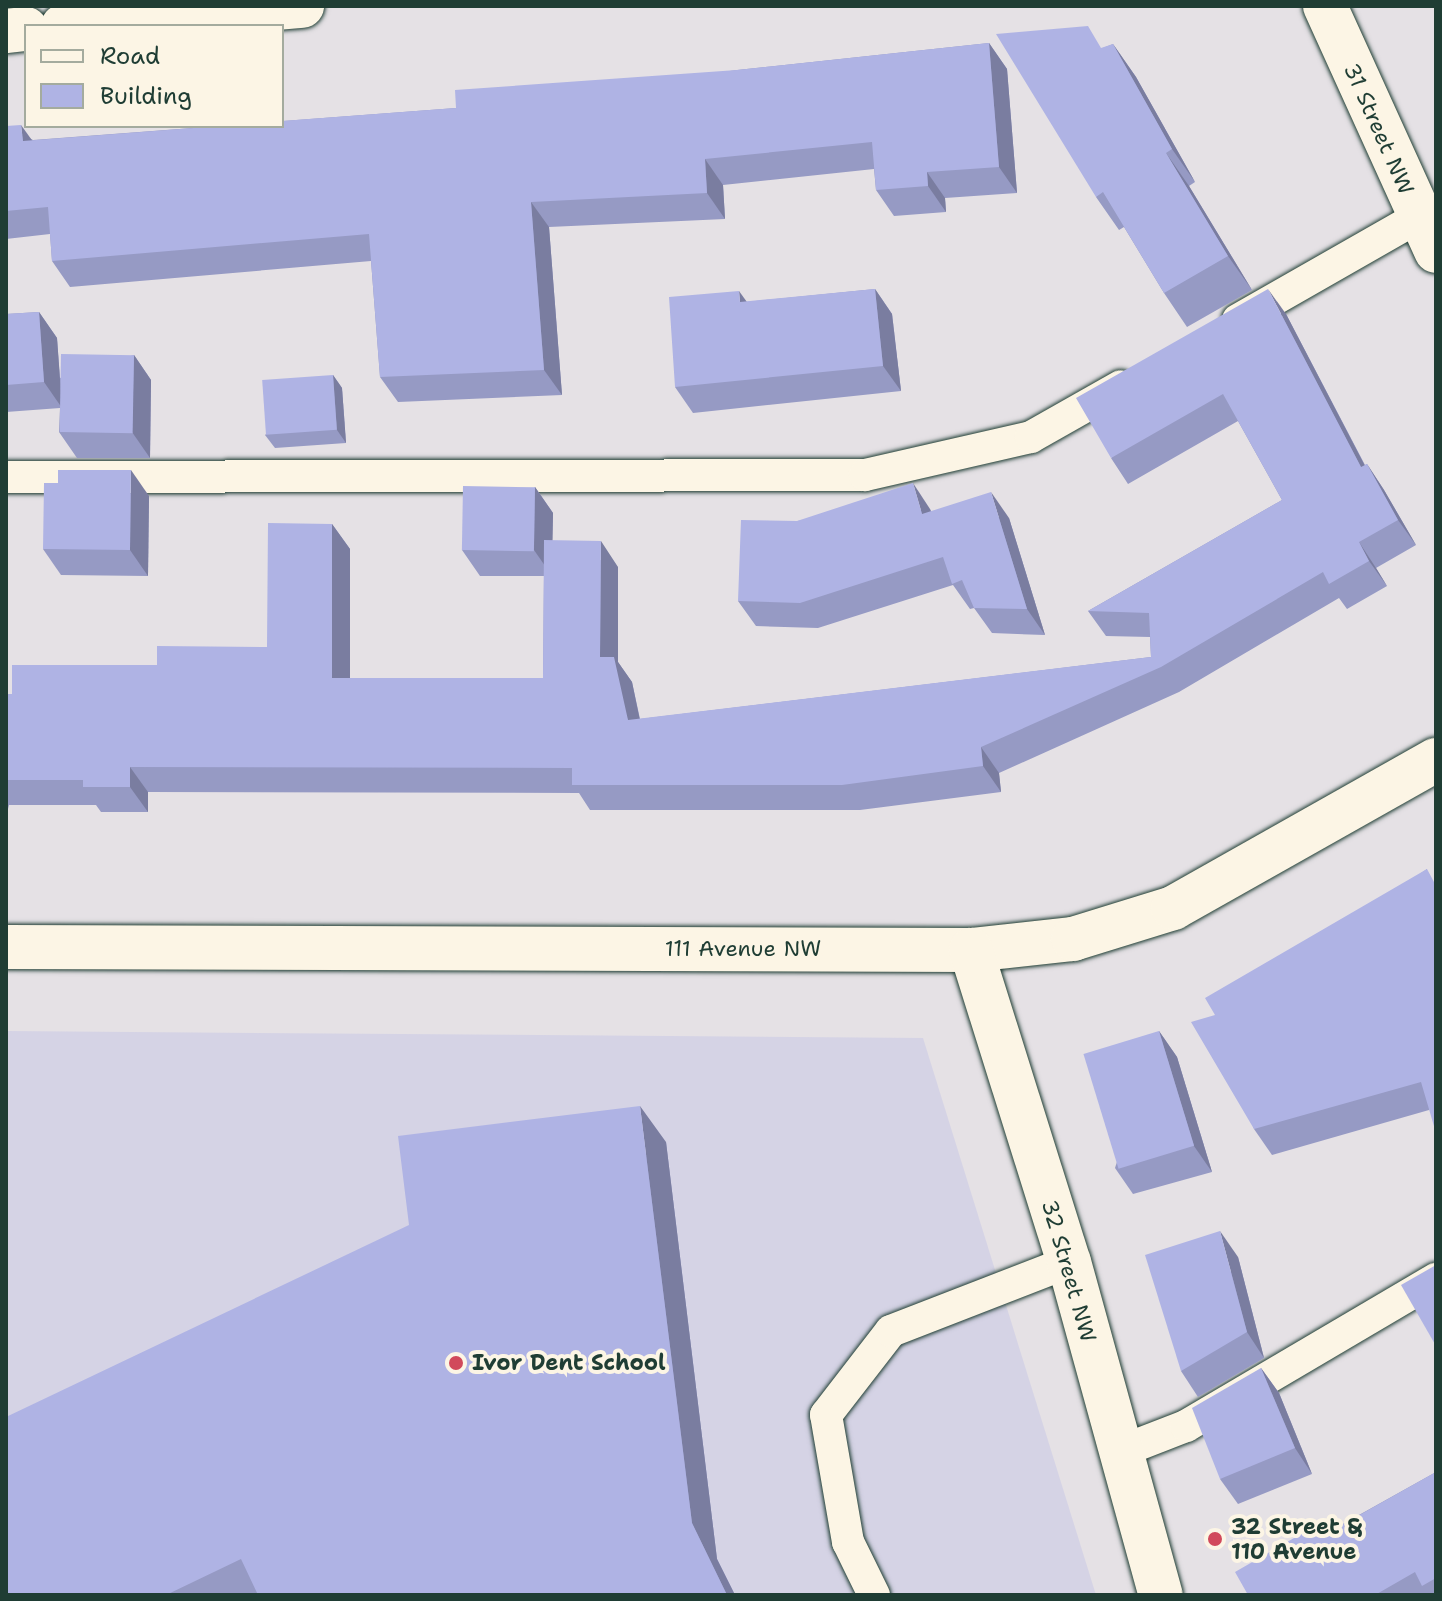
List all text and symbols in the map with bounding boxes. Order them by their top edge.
legend [24,24,284,128]
text: Road [100,40,160,72]
street label: 31 Street NW [1338,59,1420,199]
text: Building [100,80,192,112]
street label: 111 Avenue NW [665,936,821,962]
street label: 32 Street NW [1036,1197,1102,1345]
place label: Ivor Dent School [472,1350,666,1376]
marker: Ivor Dent School [447,1354,465,1372]
place label: 32 Street & 110 Avenue [1231,1513,1363,1564]
marker: 32 Street & 110 Avenue [1206,1530,1224,1548]

